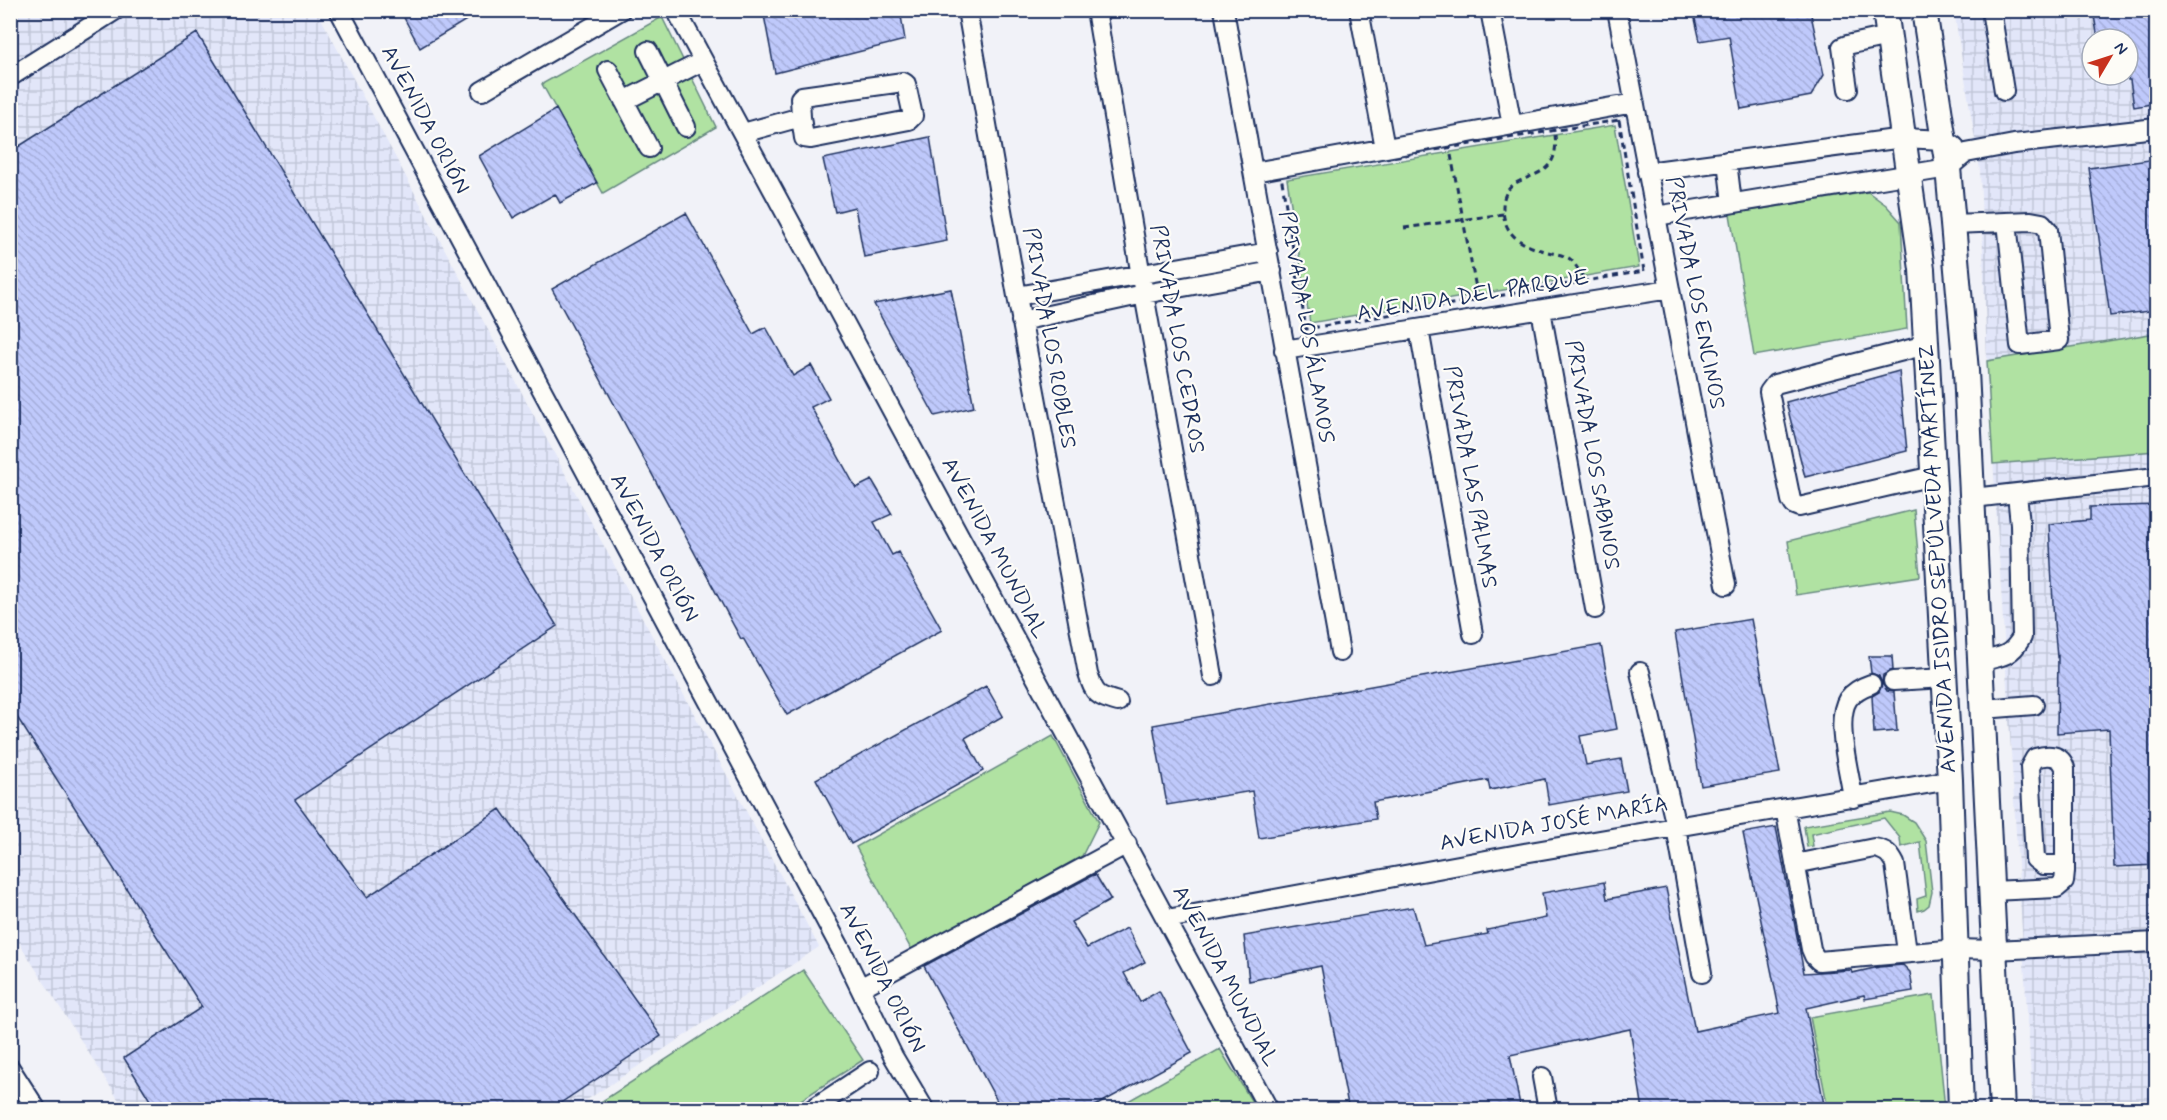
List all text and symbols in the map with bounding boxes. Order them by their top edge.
north arrow [2080,27,2140,87]
text: N [2109,38,2132,59]
street label: AVENIDA ORIÓN [374,41,476,199]
street label: PRIVADA LOS ENCINOS [1659,174,1731,412]
street label: PRIVADA LOS ÁLAMOS [1272,209,1341,445]
street label: PRIVADA LOS CEDROS [1143,222,1211,456]
street label: PRIVADA LOS ROBLES [1016,225,1082,451]
street label: AVENIDA DEL PARQUE [1355,264,1591,328]
street label: PRIVADA LOS SABINOS [1558,338,1626,572]
street label: AVENIDA ISIDRO SEPÚLVEDA MARTÍNEZ [1912,344,1963,774]
street label: PRIVADA LAS PALMAS [1437,363,1503,591]
street label: AVENIDA MUNDIAL [935,453,1054,644]
street label: AVENIDA ORIÓN [603,469,705,627]
street label: AVENIDA JOSÉ MARÍA [1437,789,1670,858]
street label: AVENIDA MUNDIAL [1166,881,1285,1072]
street label: AVENIDA ORIÓN [832,899,932,1057]

